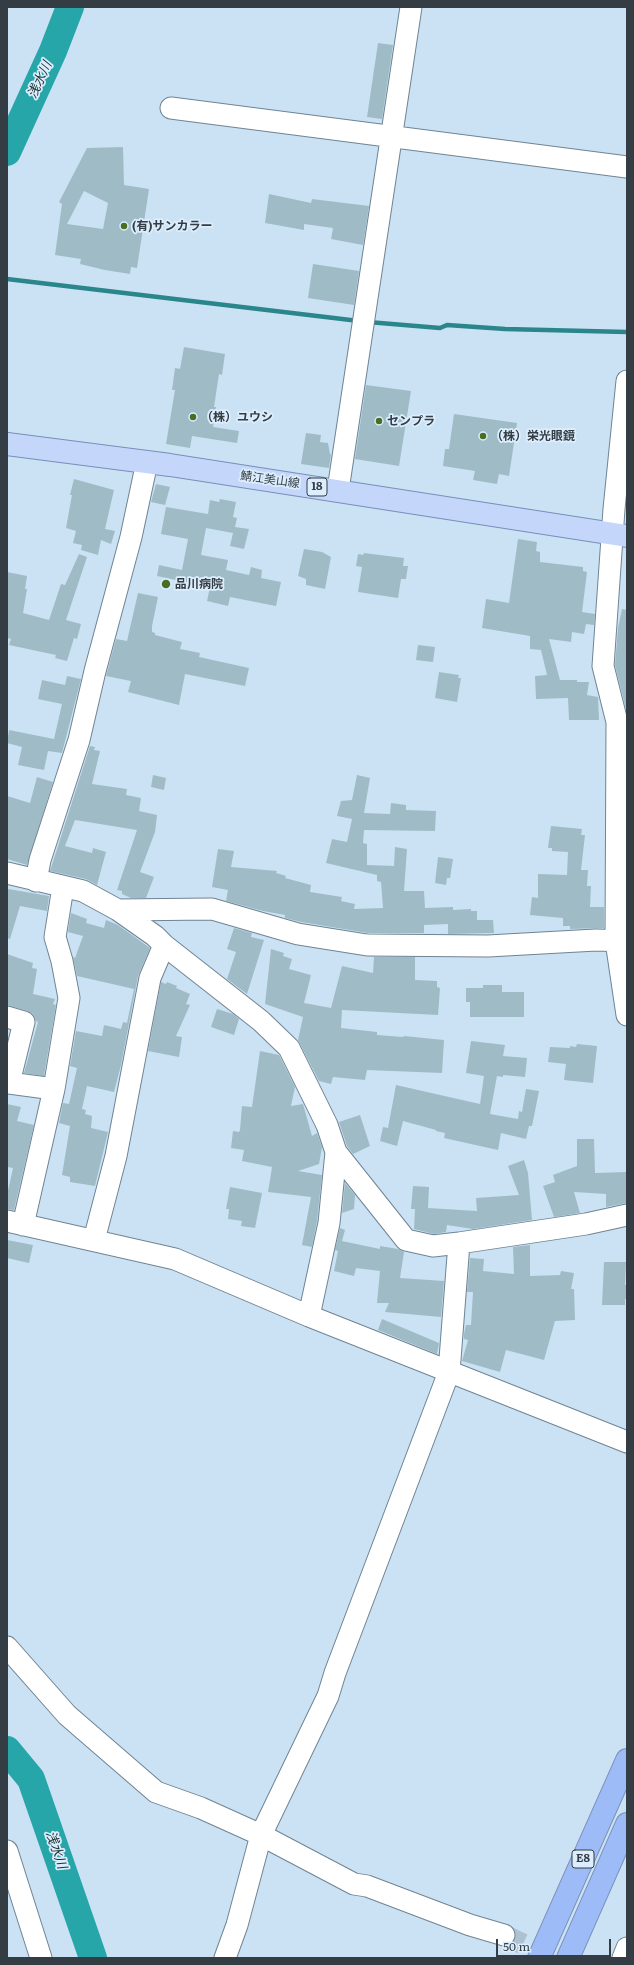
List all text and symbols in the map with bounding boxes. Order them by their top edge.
water label: 浅水川 [25,59,55,101]
place label: (有)サンカラー [132,219,213,233]
marker: (有)サンカラー [119,221,129,231]
place label: （株）ユウシ [201,410,273,424]
marker: （株）ユウシ [188,412,198,422]
place label: センプラ [387,414,435,428]
marker: センプラ [374,416,384,426]
place label: （株）栄光眼鏡 [491,429,575,443]
marker: （株）栄光眼鏡 [478,431,488,441]
street label: 鯖江美山線 [239,469,301,491]
road number: 18 [307,478,327,496]
place label: 品川病院 [175,577,223,591]
marker: 品川病院 [160,578,172,590]
water label: 浅水川 [42,1829,70,1871]
road number: E8 [572,1850,594,1868]
scale bar [498,1931,613,1957]
text: 50 m [503,1937,530,1955]

